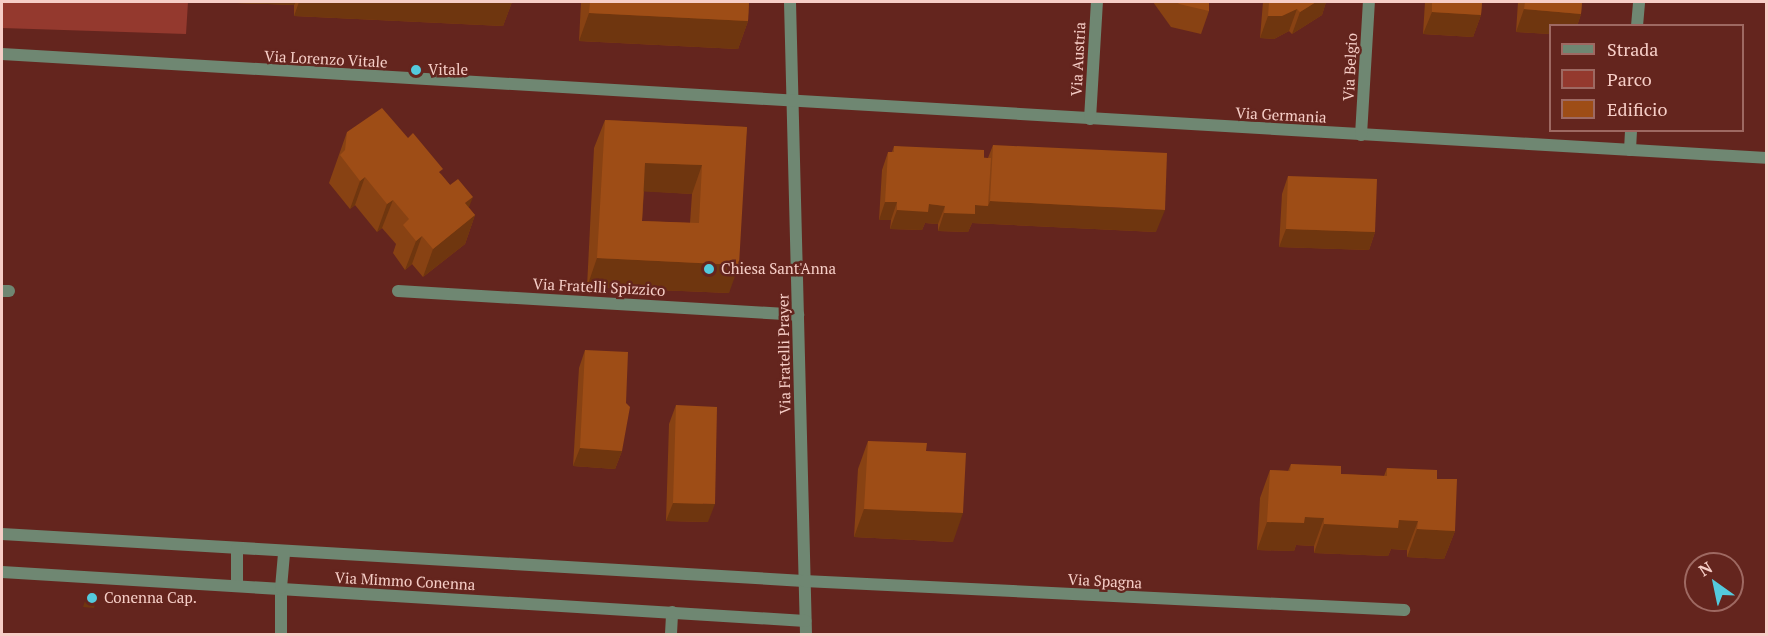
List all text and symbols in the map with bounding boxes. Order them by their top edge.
street label: Via Austria [1067,21,1089,97]
legend [1549,24,1744,132]
street label: Via Belgio [1339,33,1361,101]
text: Strada [1607,37,1658,61]
street label: Via Lorenzo Vitale [264,47,388,71]
place label: Vitale [428,61,468,79]
marker: Vitale [409,63,423,77]
text: Parco [1607,67,1652,91]
text: Edificio [1607,97,1667,121]
street label: Via Germania [1235,104,1327,126]
place label: Chiesa Sant'Anna [721,260,836,278]
marker: Chiesa Sant'Anna [702,262,716,276]
street label: Via Fratelli Spizzico [532,275,666,299]
street label: Via Fratelli Prayer [774,294,794,414]
north arrow [1684,552,1744,612]
text: N [1694,556,1716,581]
street label: Via Mimmo Conenna [334,568,476,594]
street label: Via Spagna [1067,570,1143,592]
place label: Conenna Cap. [104,589,197,607]
marker: Conenna Cap. [85,591,99,605]

